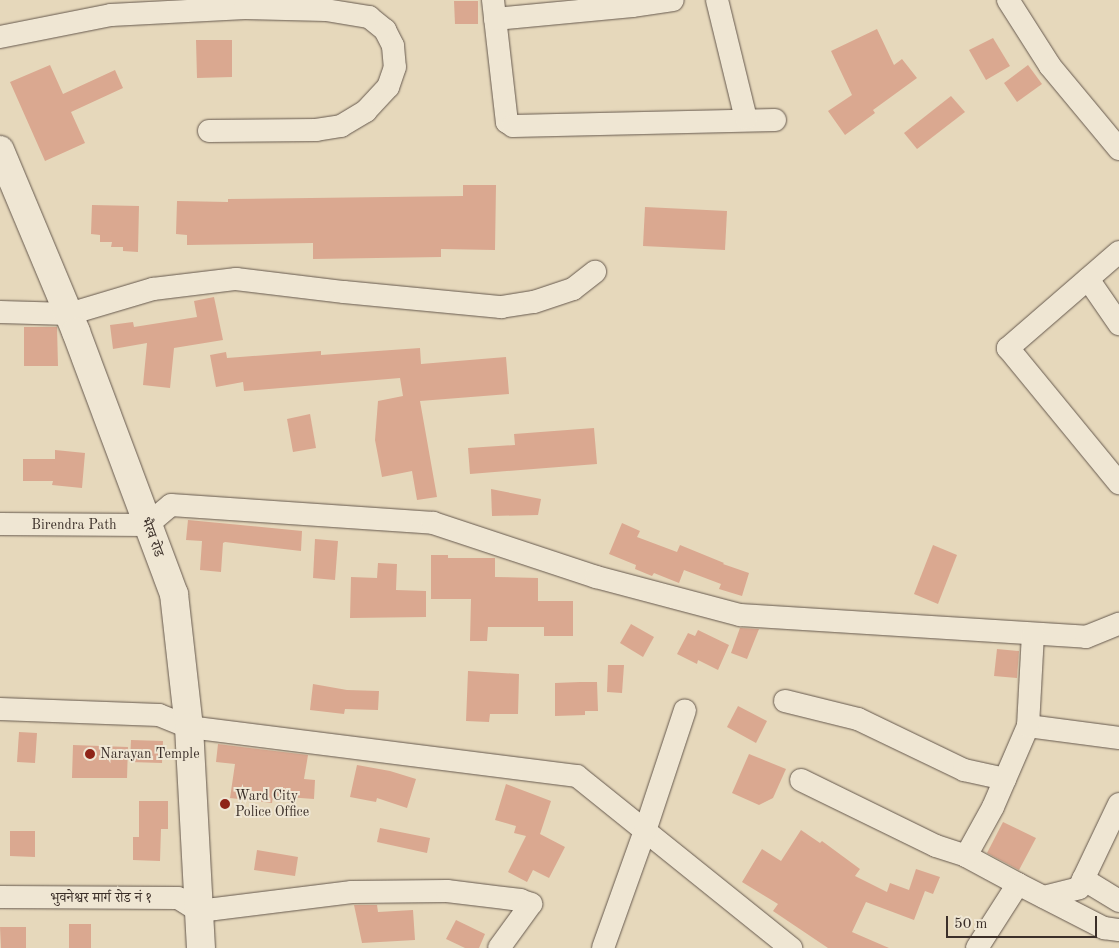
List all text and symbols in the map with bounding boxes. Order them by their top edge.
street label: भैरव रोड [137,515,167,559]
street label: Birendra Path [31,517,117,533]
place label: Narayan Temple [100,746,200,762]
marker: Narayan Temple [84,748,96,760]
place label: Ward City Police Office [235,788,309,820]
marker: Ward City Police Office [219,798,231,810]
street label: भुवनेश्वर मार्ग रोड नं १ [50,890,152,906]
scale bar [949,906,1100,938]
text: 50 m [954,917,988,932]

